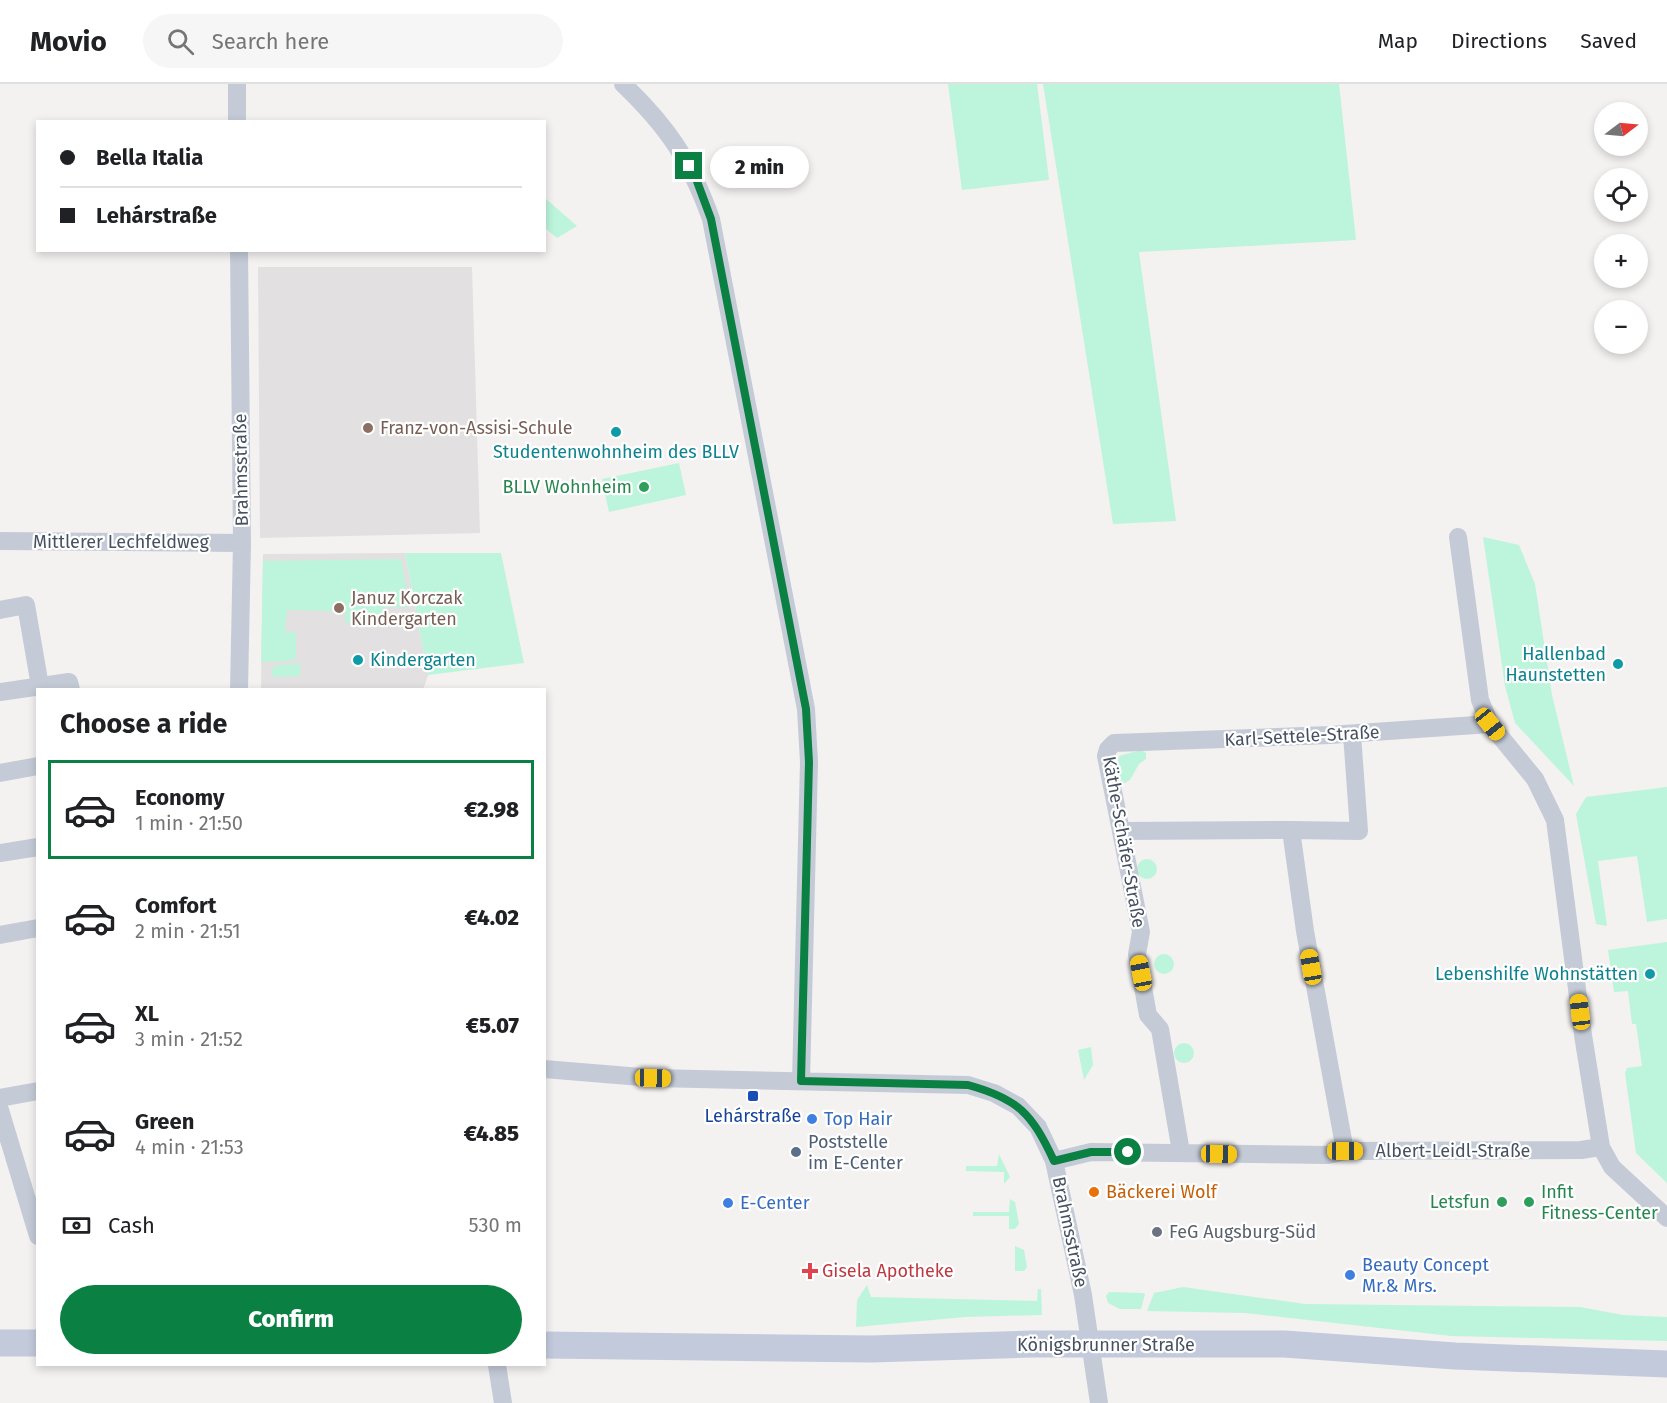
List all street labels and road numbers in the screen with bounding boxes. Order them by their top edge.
street label: Brahmsstraße [229,413,253,527]
street label: Mittlerer Lechfeldweg [33,531,210,553]
street label: Karl-Settele-Straße [1224,721,1380,751]
street label: Käthe-Schäfer-Straße [1098,754,1150,930]
street label: Albert-Leidl-Straße [1376,1140,1530,1162]
street label: Brahmsstraße [1048,1175,1092,1289]
street label: Königsbrunner Straße [1017,1334,1195,1356]

